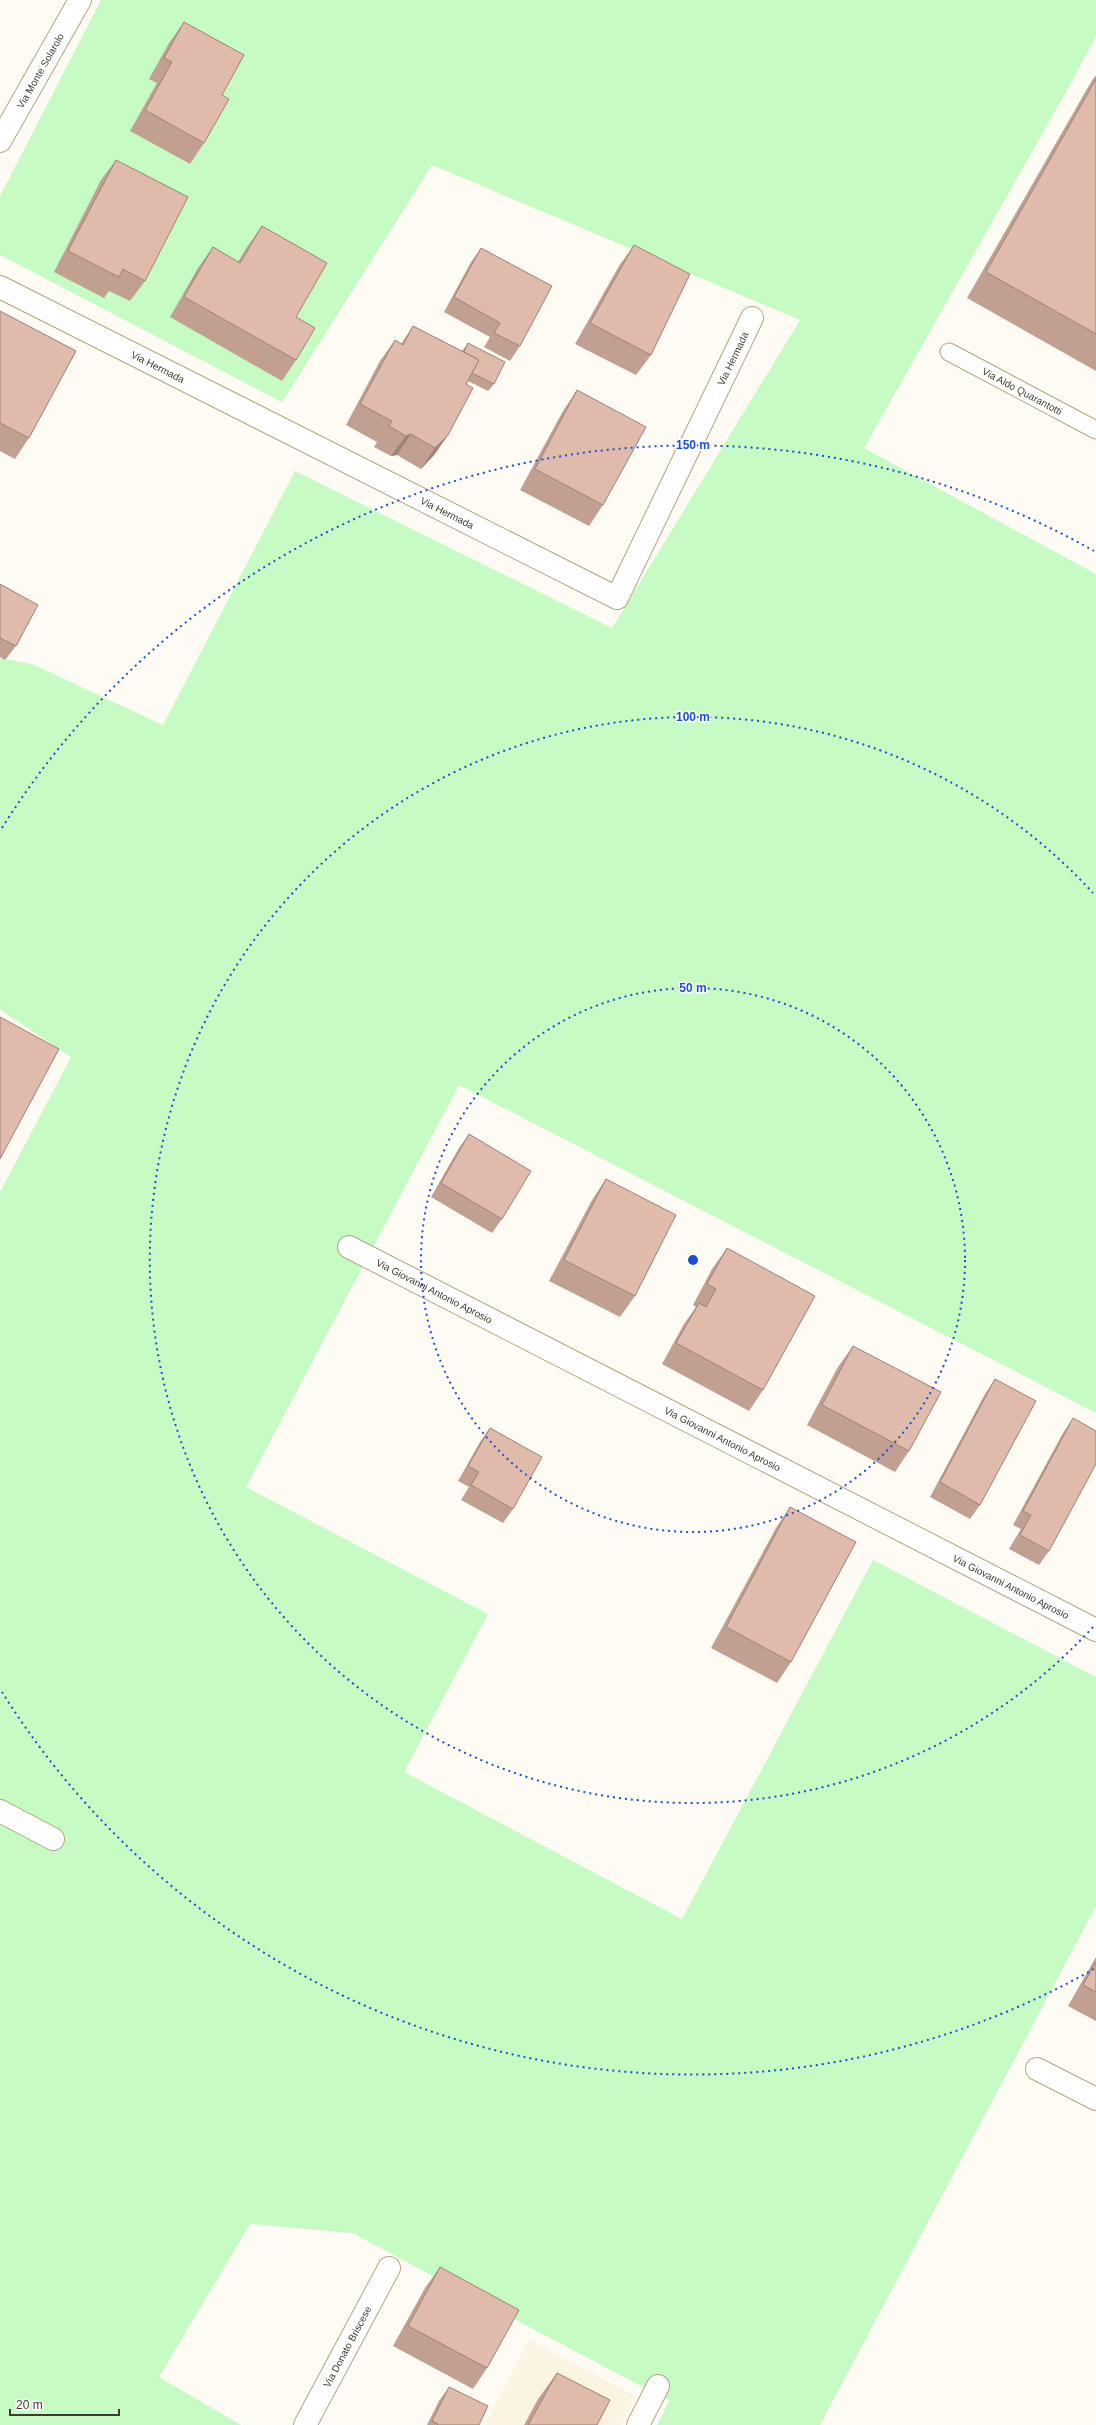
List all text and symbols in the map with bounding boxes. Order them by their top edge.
street label: Via Monte Solarolo [15,31,66,110]
street label: Via Hermada [715,330,751,387]
street label: Via Hermada [129,349,187,385]
street label: Via Aldo Quarantotti [980,366,1064,417]
text: 150 m [676,438,710,452]
street label: Via Hermada [419,495,476,531]
text: 100 m [676,710,710,724]
text: 50 m [679,981,707,995]
centre of rings [686,1253,700,1267]
street label: Via Giovanni Antonio Aprosio [374,1257,494,1326]
street label: Via Giovanni Antonio Aprosio [663,1405,783,1474]
street label: Via Giovanni Antonio Aprosio [951,1553,1071,1621]
street label: Via Donato Briscese [321,2304,374,2389]
scale bar [10,2391,119,2417]
text: 20 m [16,2398,43,2412]

